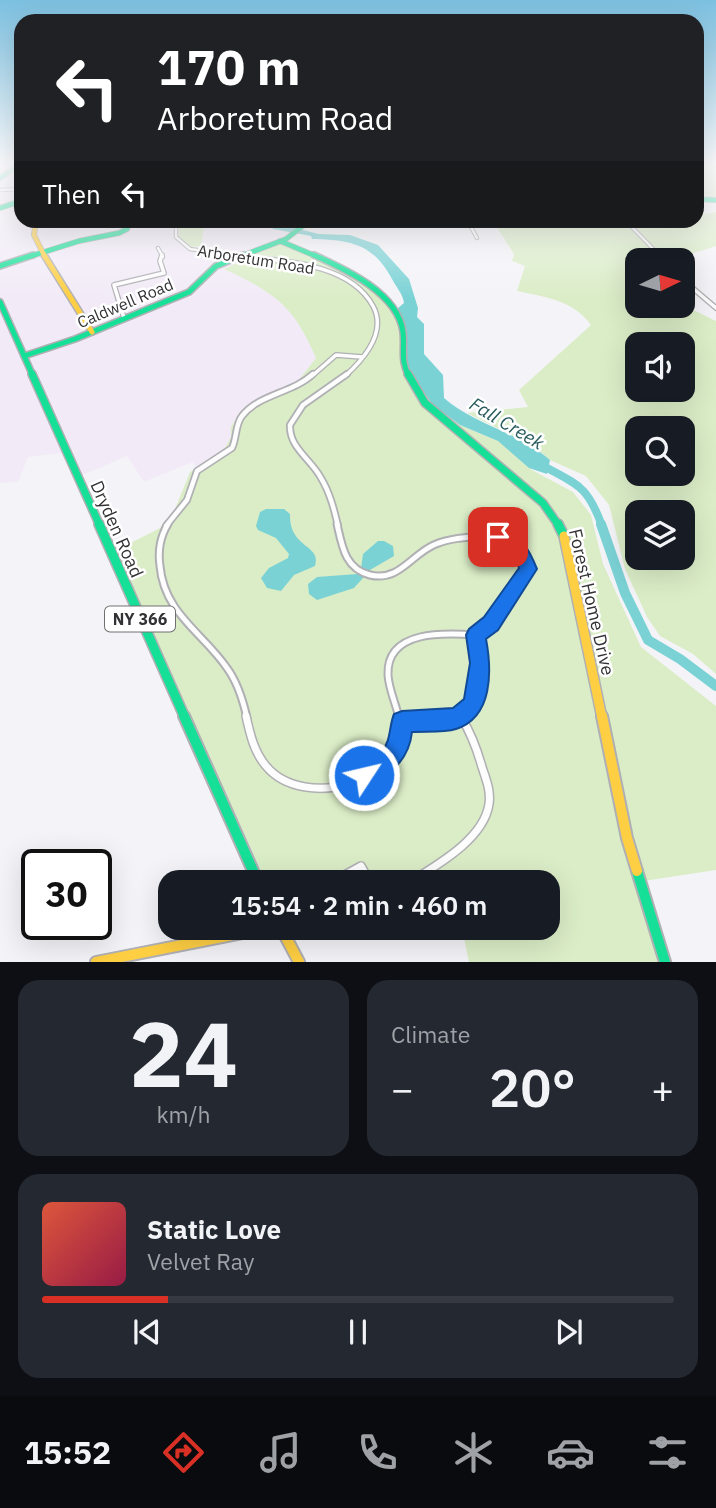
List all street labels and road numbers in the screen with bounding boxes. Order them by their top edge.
street label: Arboretum Road [196,240,316,278]
street label: Caldwell Road [74,274,176,332]
street label: Dryden Road [85,477,149,581]
street label: Forest Home Drive [564,526,620,678]
road number: NY 366 [105,606,175,632]

